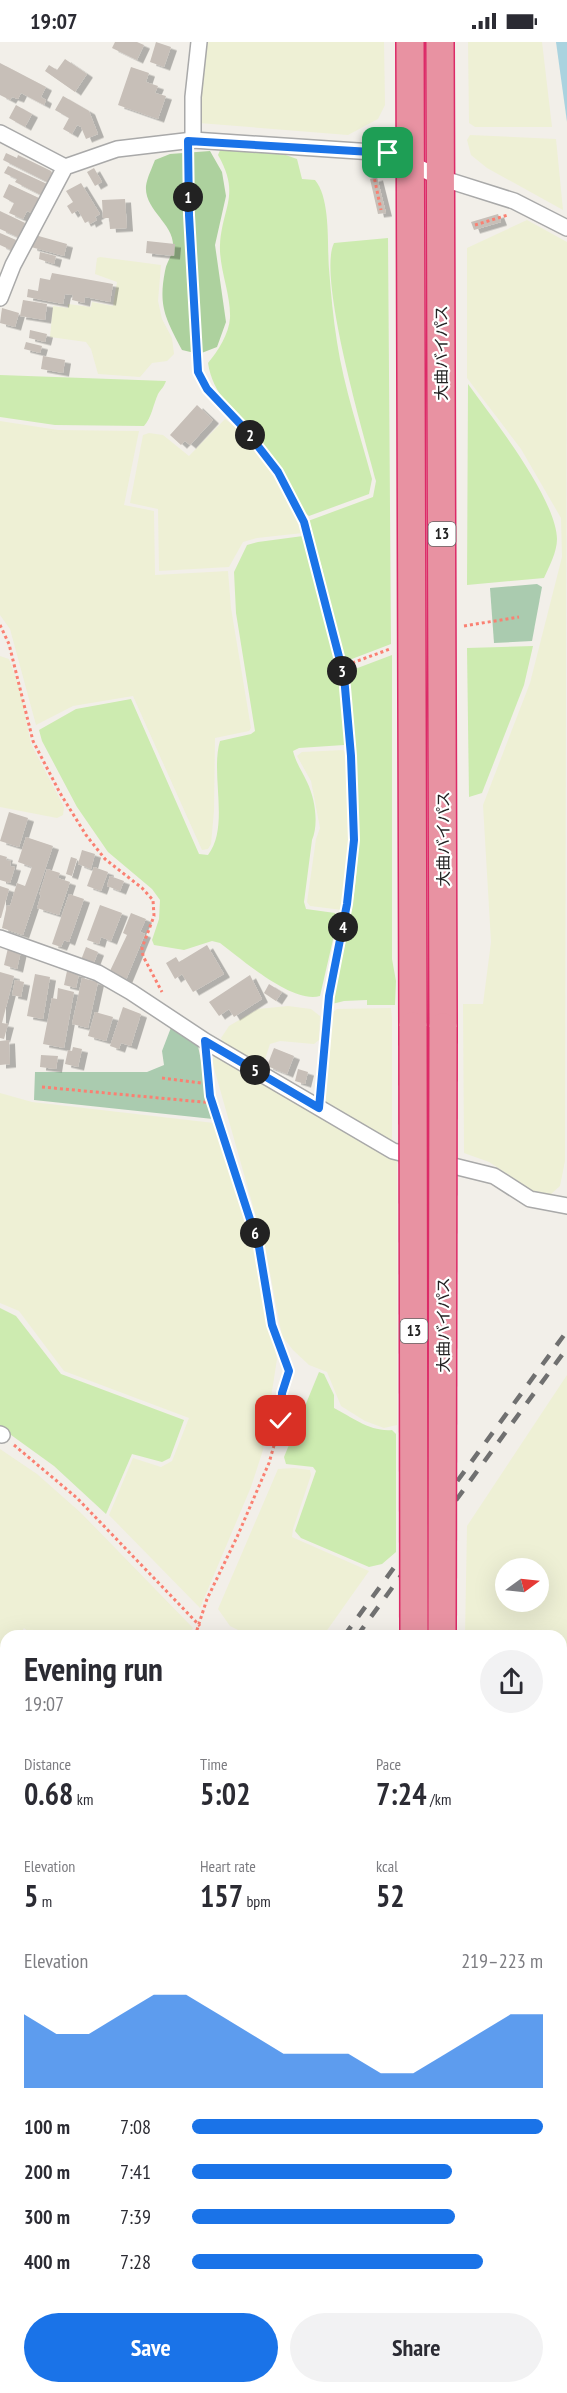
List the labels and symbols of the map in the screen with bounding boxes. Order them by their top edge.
pin [362,127,413,178]
pin: 1 [173,182,203,212]
street label: 大曲バイパス [431,305,451,401]
pin: 2 [235,420,265,450]
road number: 13 [428,522,456,546]
pin: 3 [327,656,357,686]
street label: 大曲バイパス [433,791,453,887]
pin: 4 [328,912,358,942]
pin: 5 [240,1055,270,1085]
pin: 6 [240,1218,270,1248]
street label: 大曲バイパス [433,1277,453,1373]
road number: 13 [400,1319,428,1343]
pin [255,1395,306,1446]
north arrow [495,1558,549,1612]

